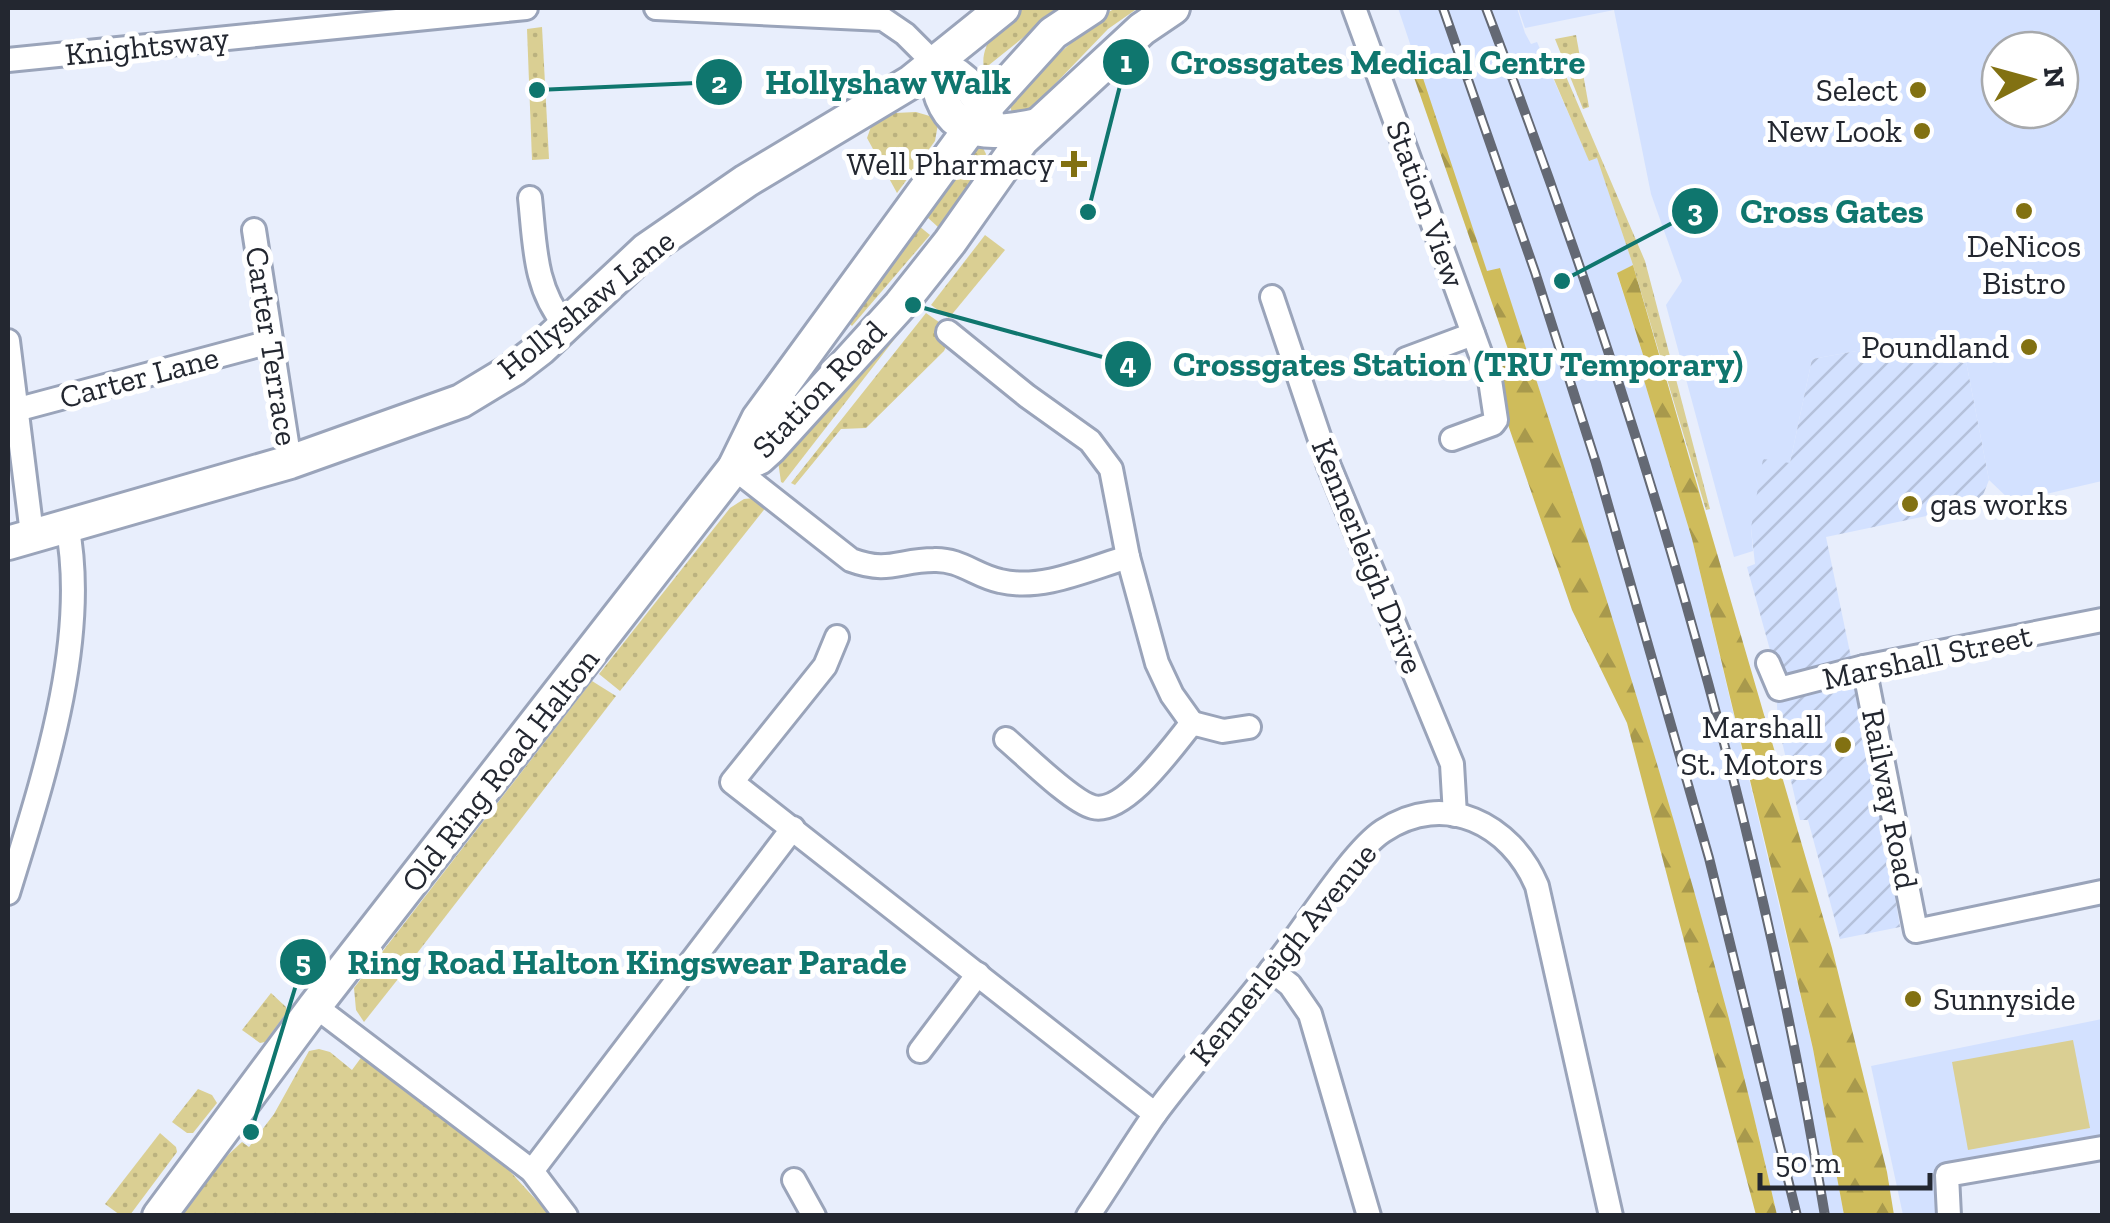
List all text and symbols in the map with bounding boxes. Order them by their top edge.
street label: Knightsway [63,18,232,74]
callout: Crossgates Medical Centre [1101,29,1606,94]
north arrow [1980,30,2080,130]
text: Crossgates Medical Centre [1171,41,1585,83]
text: 1 [1120,44,1132,80]
callout: Hollyshaw Walk [694,50,1032,115]
text: Hollyshaw Walk [765,61,1011,103]
text: 2 [711,65,727,101]
text: N [2037,65,2072,90]
place label: Select [1816,71,1898,109]
marker: Select [1907,79,1929,101]
place label: New Look [1766,112,1902,150]
street label: Station View [1378,116,1474,293]
marker: New Look [1911,120,1933,142]
place label: Well Pharmacy [847,145,1055,183]
marker: Well Pharmacy [1063,153,1085,175]
callout: Cross Gates [1670,178,1944,243]
text: Cross Gates [1740,190,1924,232]
text: 3 [1687,193,1703,229]
marker: DeNicos Bistro [2013,200,2035,222]
street label: Hollyshaw Lane [490,221,682,387]
place label: DeNicos Bistro [1967,227,2081,302]
street label: Carter Terrace [238,244,306,448]
street label: Station Road [744,312,894,466]
place label: Poundland [1861,328,2009,366]
callout: Crossgates Station (TRU Temporary) [1103,331,1763,396]
marker: Poundland [2018,336,2040,358]
street label: Carter Lane [55,338,223,416]
text: Crossgates Station (TRU Temporary) [1173,343,1743,385]
text: 4 [1119,346,1137,382]
street label: Kennerleigh Drive [1304,433,1432,679]
place label: gas works [1930,485,2068,523]
marker: gas works [1899,493,1921,515]
street label: Marshall Street [1819,616,2035,698]
street label: Old Ring Road Halton [393,640,607,899]
street label: Railway Road [1854,705,1926,893]
place label: Marshall St. Motors [1680,708,1823,783]
marker: Marshall St. Motors [1832,734,1854,756]
street label: Kennerleigh Avenue [1182,835,1384,1073]
callout: Ring Road Halton Kingswear Parade [278,929,927,994]
text: Ring Road Halton Kingswear Parade [347,941,907,983]
text: 5 [295,944,311,980]
place label: Sunnyside [1933,980,2075,1018]
marker: Sunnyside [1902,988,1924,1010]
scale bar [1760,1128,1930,1190]
text: 50 m [1775,1145,1840,1181]

